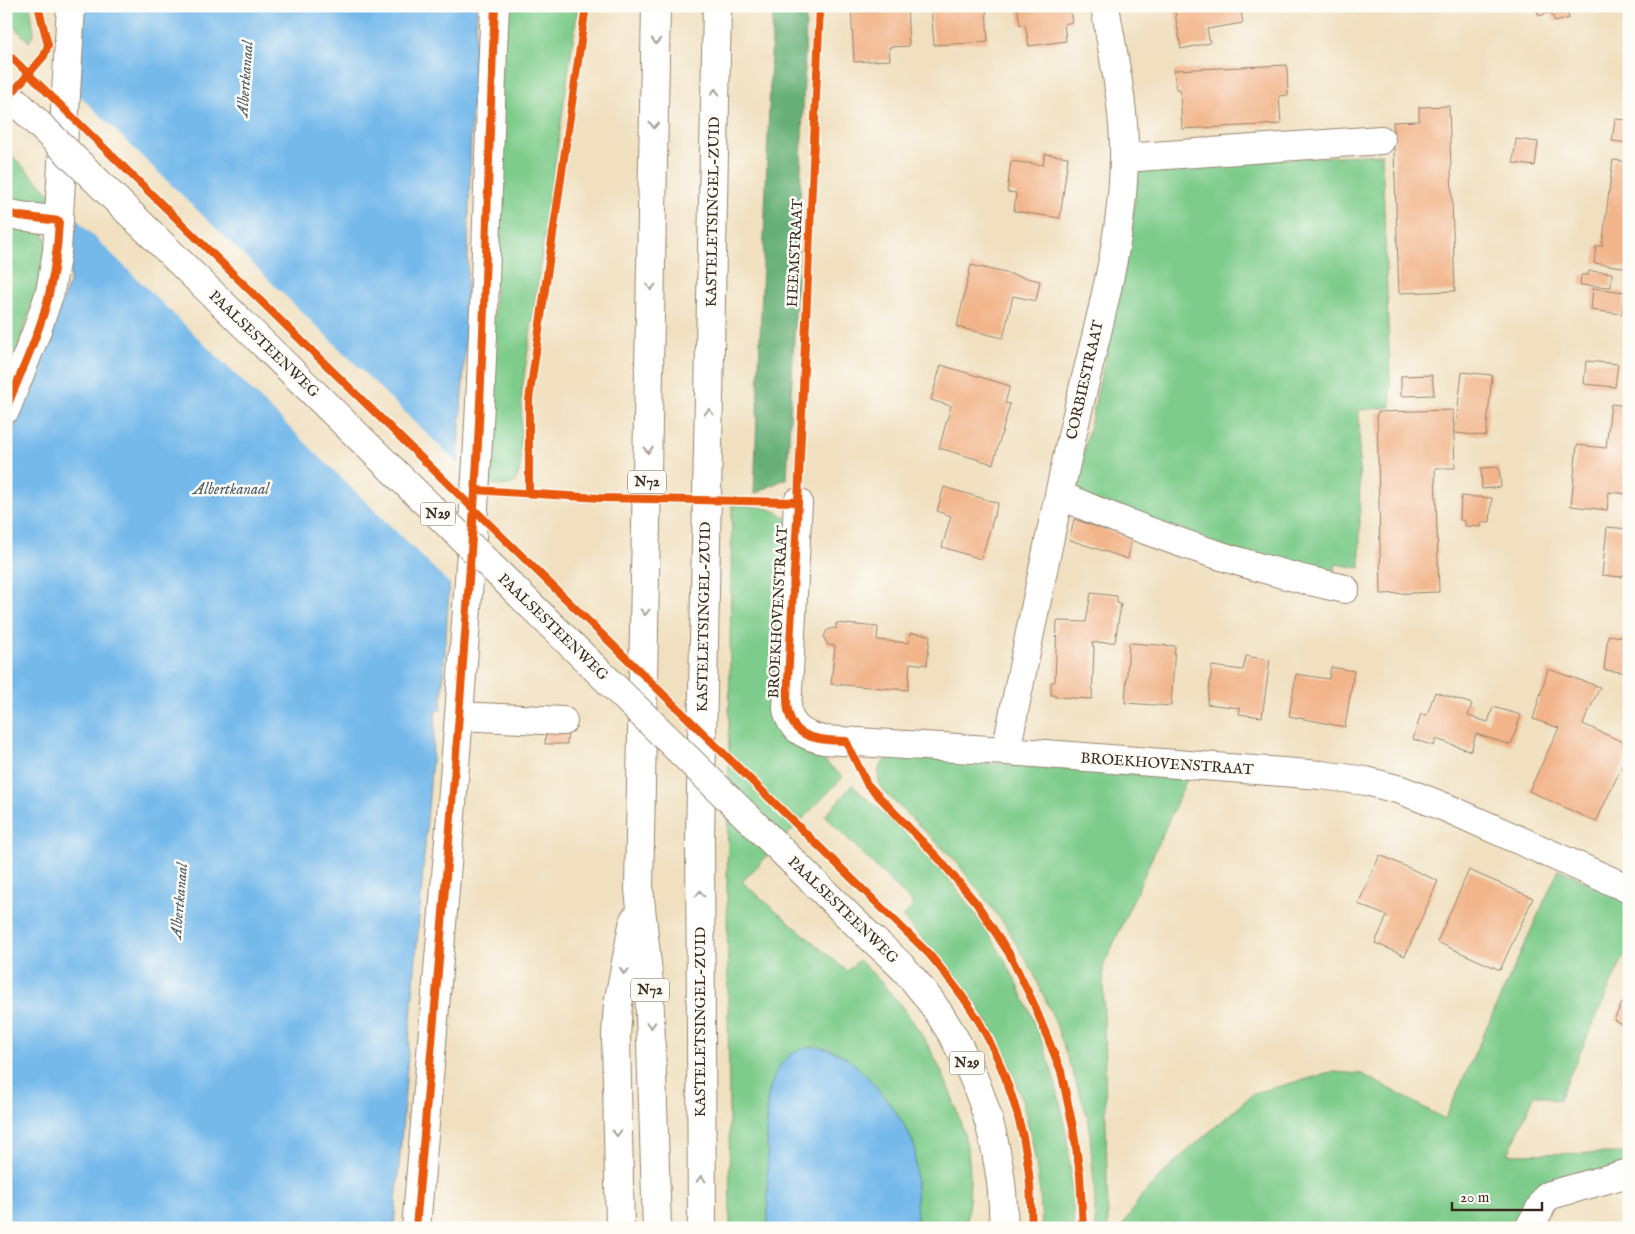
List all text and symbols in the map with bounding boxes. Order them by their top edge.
one-way arrow [651,38,661,45]
water label: Albertkanaal [233,39,259,120]
one-way arrow [710,88,720,96]
street label: KASTELETSINGEL-ZUID [702,117,724,307]
one-way arrow [649,122,659,129]
street label: HEEMSTRAAT [783,198,807,308]
one-way arrow [646,284,656,292]
street label: PAALSESTEENWEG [205,286,323,402]
street label: CORBIESTRAAT [1062,318,1108,441]
one-way arrow [704,408,714,416]
one-way arrow [643,446,653,454]
road number: N72 [628,471,666,494]
water label: Albertkanaal [191,480,270,500]
road number: N29 [420,502,456,526]
street label: KASTELETSINGEL-ZUID [693,522,715,712]
street label: BROEKHOVENSTRAAT [764,525,792,699]
street label: PAALSESTEENWEG [494,569,612,685]
one-way arrow [640,608,650,616]
street label: BROEKHOVENSTRAAT [1080,748,1254,780]
street label: PAALSESTEENWEG [784,852,902,968]
water label: Albertkanaal [167,861,193,942]
one-way arrow [695,890,705,898]
street label: KASTELETSINGEL-ZUID [691,927,710,1117]
one-way arrow [620,967,630,976]
road number: N72 [631,978,669,1002]
one-way arrow [645,1021,656,1029]
road number: N29 [950,1052,984,1074]
one-way arrow [612,1129,623,1137]
one-way arrow [696,1175,706,1182]
scale bar [1452,1179,1542,1211]
text: 20 m [1460,1188,1490,1207]

